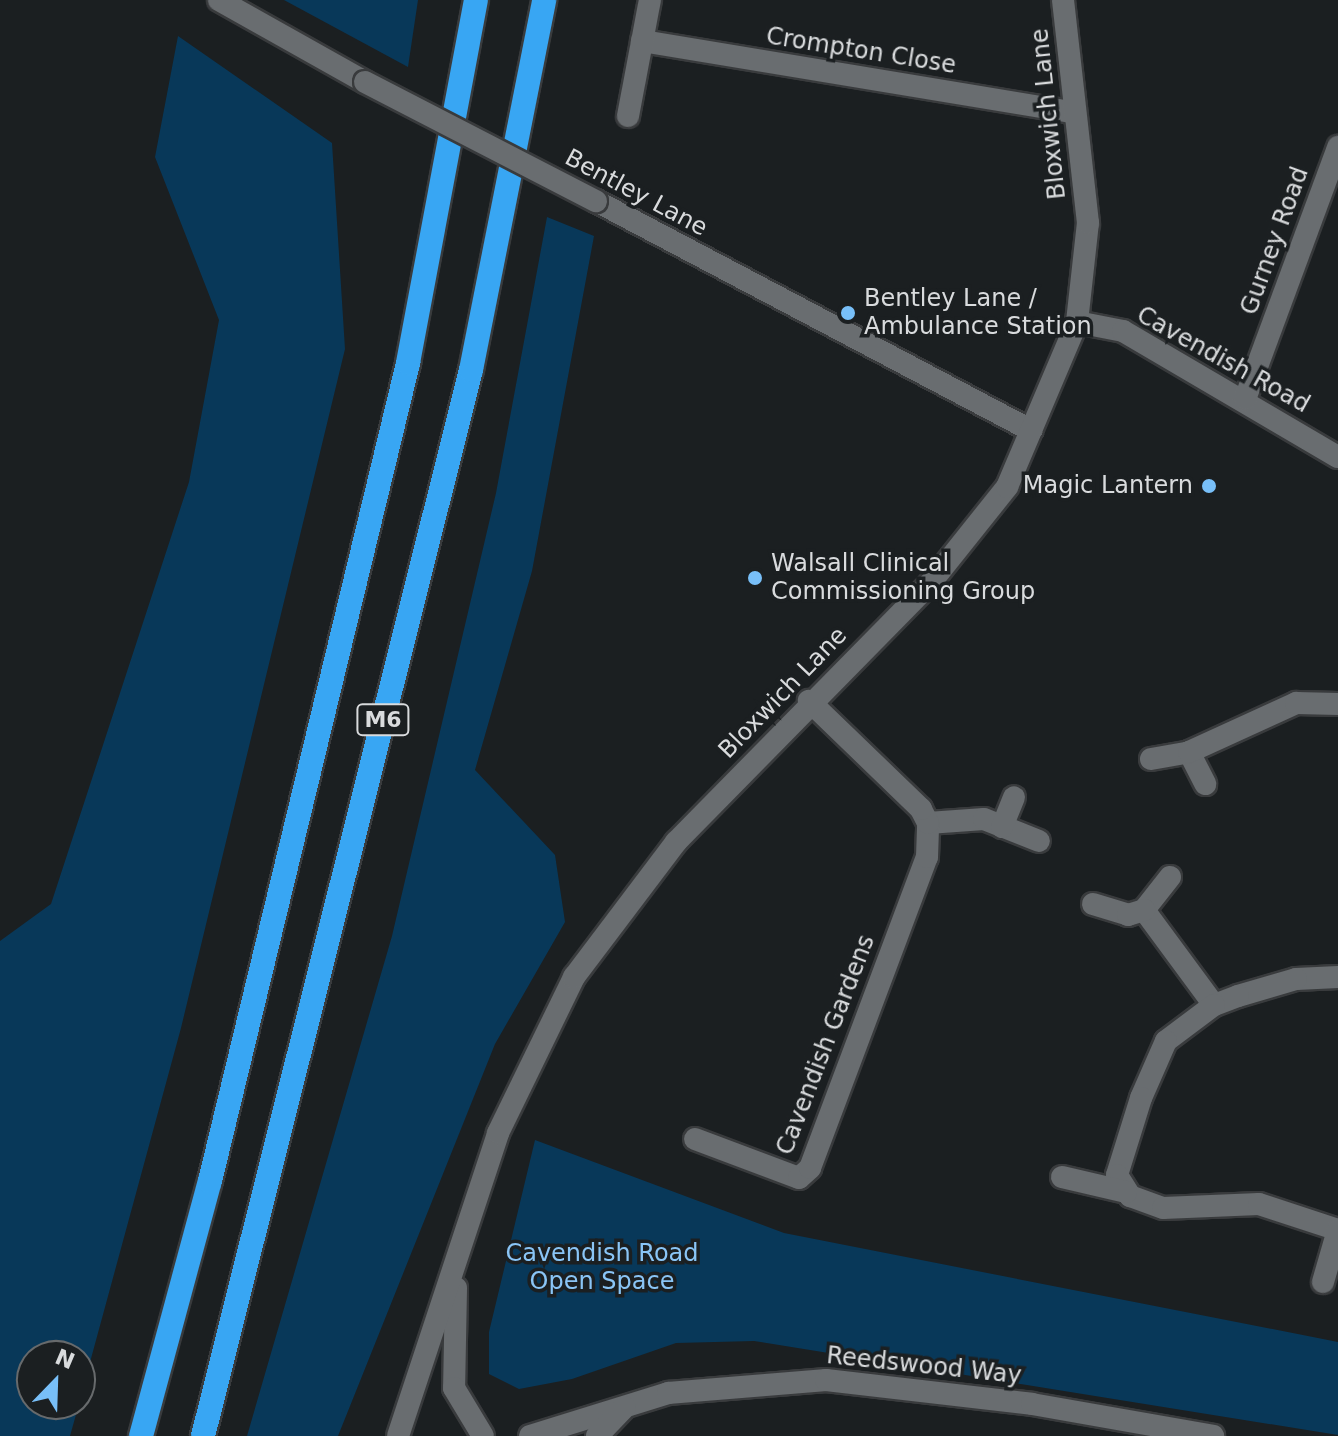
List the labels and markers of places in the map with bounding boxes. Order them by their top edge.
place label: Bentley Lane / Ambulance Station [864,285,1092,341]
marker: Bentley Lane / Ambulance Station [839,304,857,322]
place label: Magic Lantern [1023,472,1193,500]
marker: Magic Lantern [1200,477,1218,495]
place label: Walsall Clinical Commissioning Group [771,550,1035,606]
marker: Walsall Clinical Commissioning Group [746,569,764,587]

